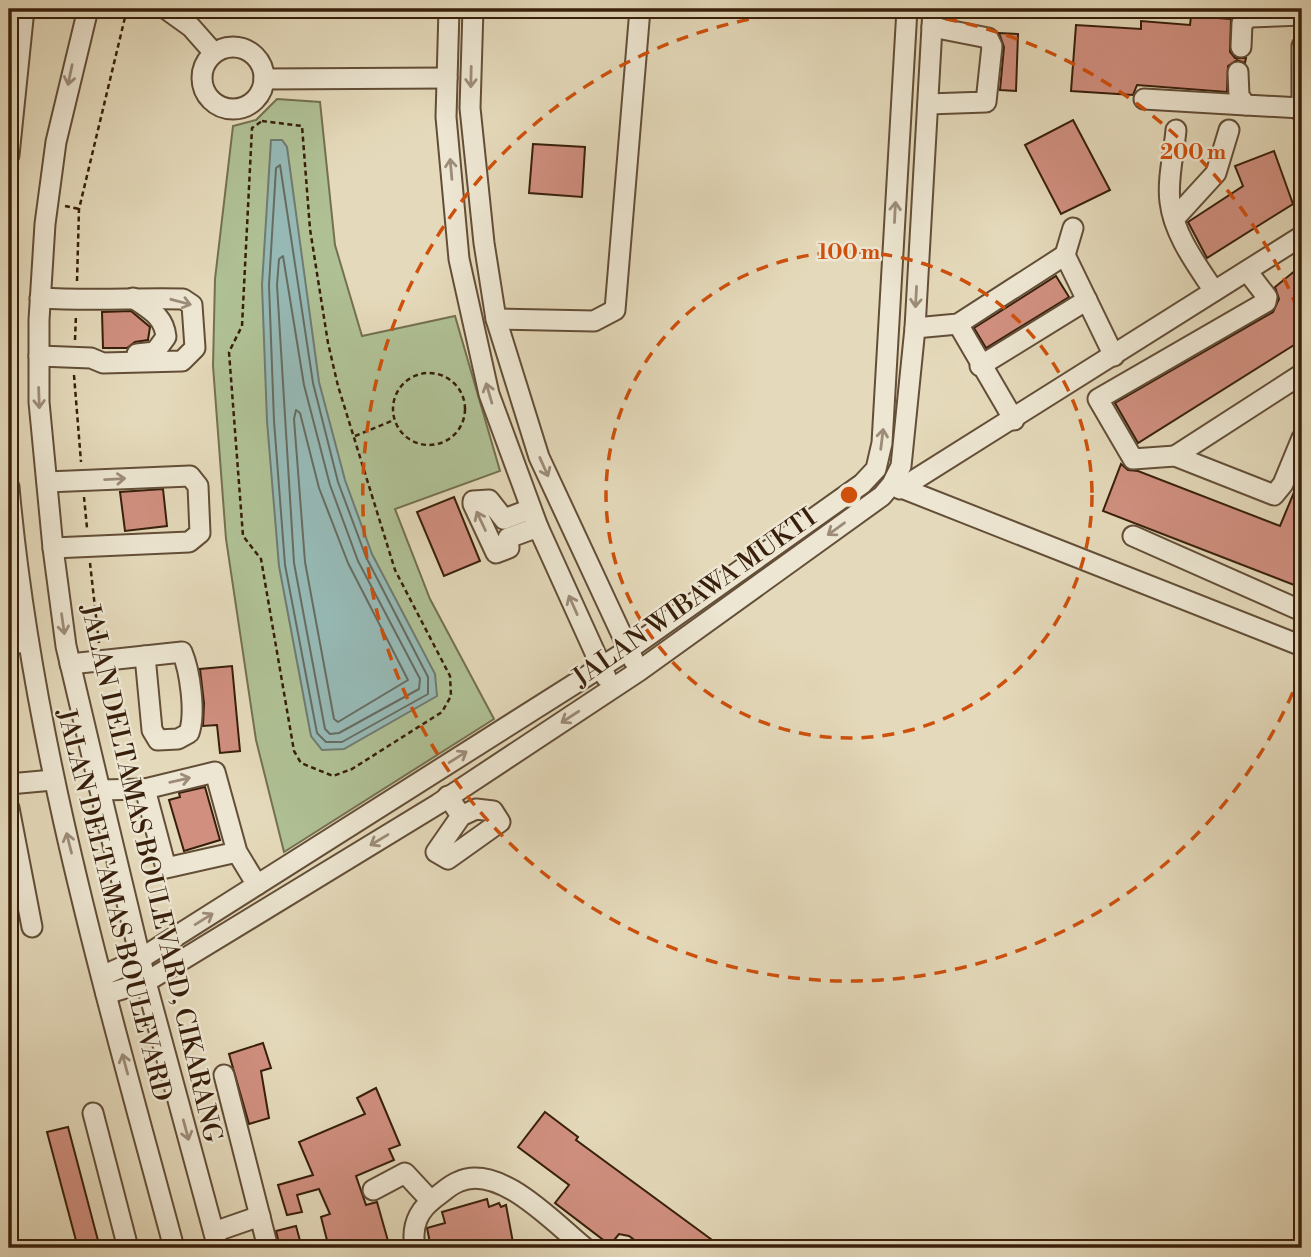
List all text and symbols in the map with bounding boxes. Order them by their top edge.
one-way arrow [63,63,77,86]
one-way arrow [464,65,478,88]
text: 200 m [1160,140,1226,166]
one-way arrow [444,159,457,181]
one-way arrow [889,201,902,224]
text: 100 m [818,240,880,266]
one-way arrow [910,285,923,308]
one-way arrow [169,296,191,309]
one-way arrow [482,383,495,405]
one-way arrow [33,386,46,409]
one-way arrow [875,428,888,451]
one-way arrow [538,456,551,477]
one-way arrow [103,473,126,486]
centre of rings [837,483,861,507]
street label: JALAN WIBAWA MUKTI [566,502,822,695]
one-way arrow [473,511,487,532]
one-way arrow [827,522,846,536]
one-way arrow [566,594,579,616]
street label: JALAN DELTAMAS BOULEVARD, CIKARANG [75,601,229,1145]
one-way arrow [57,612,70,635]
street label: JALAN DELTAMAS BOULEVARD [51,706,179,1104]
one-way arrow [561,709,580,724]
one-way arrow [448,750,468,764]
one-way arrow [168,773,191,787]
one-way arrow [62,833,75,855]
one-way arrow [369,833,389,847]
one-way arrow [194,911,214,925]
one-way arrow [118,1053,131,1076]
one-way arrow [180,1119,193,1141]

